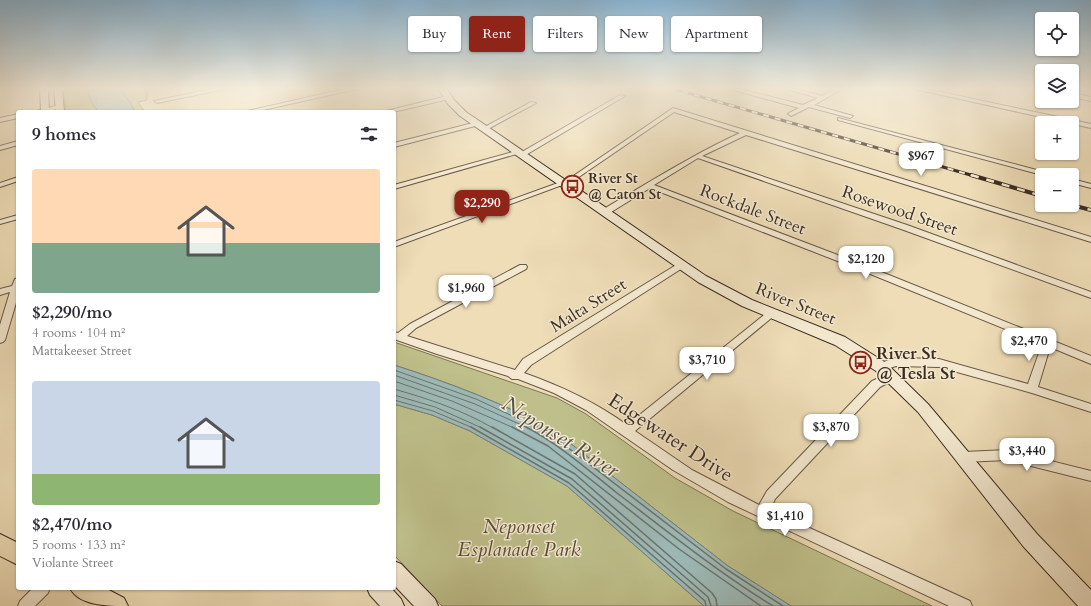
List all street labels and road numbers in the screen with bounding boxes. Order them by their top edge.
street label: Rockdale Street [697,179,810,240]
street label: Rosewood Street [839,180,961,241]
street label: Malta Street [546,273,631,338]
street label: River Street [752,277,840,330]
street label: Edgewater Drive [603,387,739,488]

